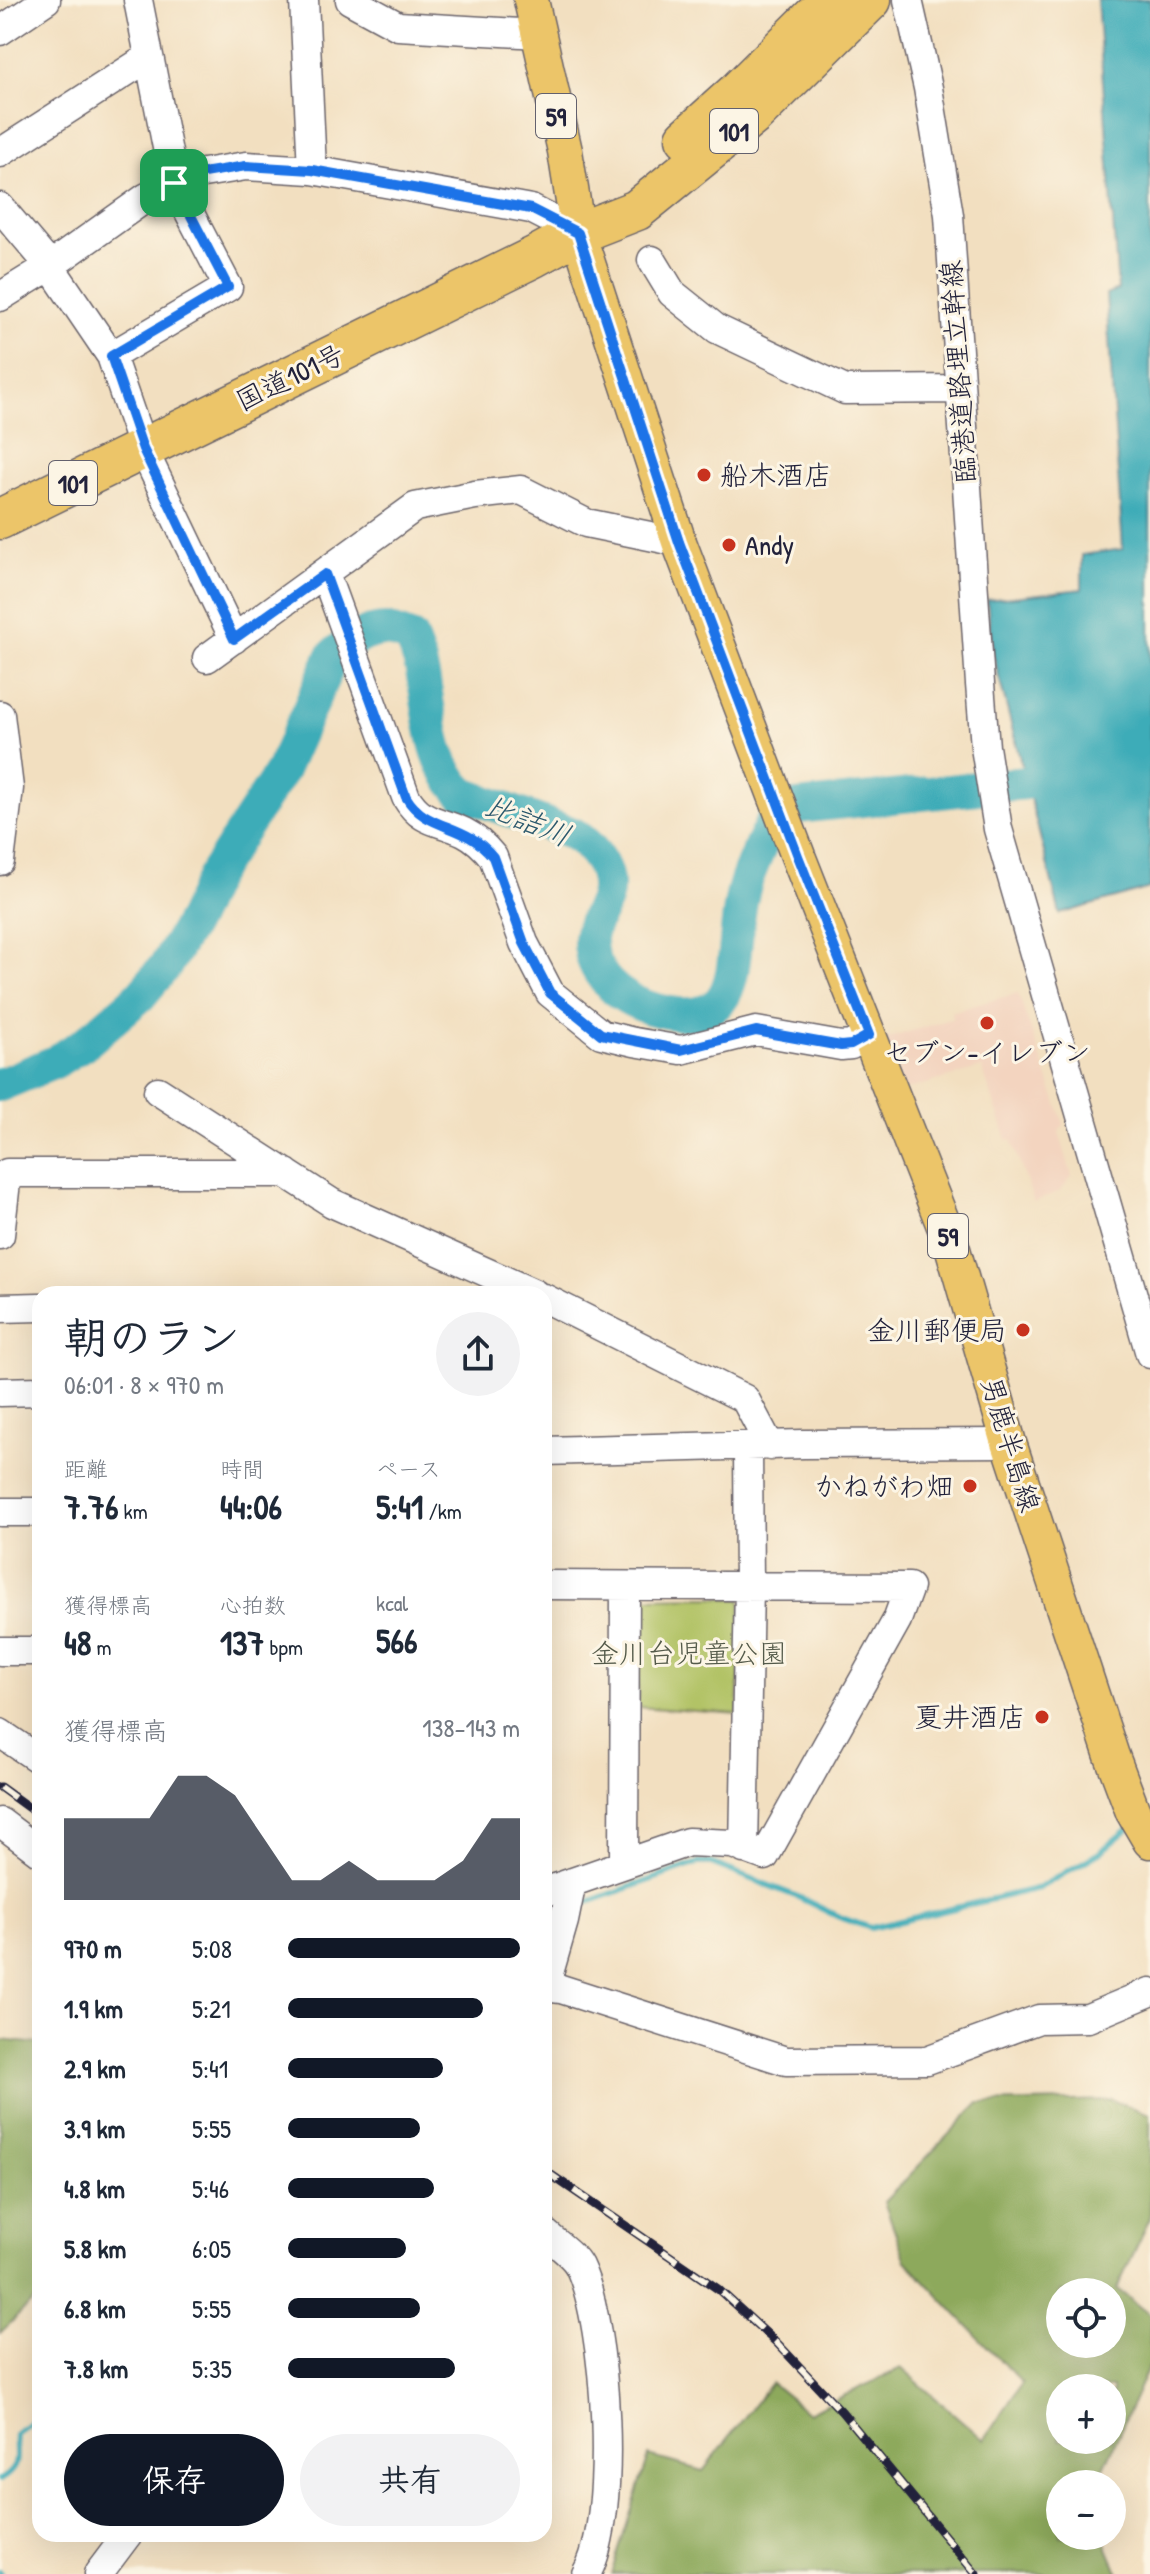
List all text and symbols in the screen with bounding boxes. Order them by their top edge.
road number: 59 [536,94,576,138]
road number: 101 [710,109,758,153]
pin [140,149,208,217]
icon: arrive [152,161,196,205]
street label: 臨港道路埋立幹線 [931,259,985,485]
street label: 国道101号 [229,334,351,420]
place label: 船木酒店 [720,456,832,494]
road number: 101 [49,461,97,505]
marker: 船木酒店 [695,466,713,484]
place label: Andy [745,526,794,564]
marker: Andy [720,536,738,554]
water label: 比詰川 [479,785,577,855]
marker: セブン-イレブン [978,1014,996,1032]
place label: セブン-イレブン [883,1033,1091,1071]
road number: 59 [928,1214,968,1258]
text: 朝のラン [64,1307,240,1367]
place label: 金川郵便局 [867,1311,1007,1349]
button: share [436,1312,520,1396]
marker: 金川郵便局 [1014,1321,1032,1339]
text: 06:01 · 8 × 970 m [64,1367,224,1402]
street label: 男鹿半島線 [972,1371,1050,1517]
text: 距離 [64,1454,108,1484]
text: 時間 [220,1454,264,1484]
text: ペース [376,1454,441,1484]
place label: かねがわ畑 [814,1467,954,1505]
marker: かねがわ畑 [961,1477,979,1495]
text: 7.76 [64,1484,119,1530]
text: 44:06 [220,1484,282,1530]
text: 5:41 [376,1484,423,1530]
text: km [119,1496,148,1526]
text: /km [423,1496,462,1526]
text: kcal [376,1588,408,1618]
text: 獲得標高 [64,1590,152,1620]
text: 心拍数 [220,1590,286,1620]
text: 566 [376,1618,418,1664]
text: 48 [64,1620,91,1666]
text: 137 [220,1620,264,1666]
text: m [91,1632,112,1662]
text: bpm [264,1632,303,1662]
park label: 金川台児童公園 [591,1634,787,1672]
place label: 夏井酒店 [914,1698,1026,1736]
marker: 夏井酒店 [1033,1708,1051,1726]
text: 138–143 m [422,1710,520,1745]
text: 獲得標高 [64,1713,168,1748]
text: 970 m [64,1931,122,1966]
text: 5:08 [192,1931,232,1966]
text: 1.9 km [64,1991,123,2026]
text: 5:21 [192,1991,231,2026]
text: 2.9 km [64,2051,126,2086]
text: 5:41 [192,2051,228,2086]
text: 3.9 km [64,2111,125,2146]
text: 5:55 [192,2111,231,2146]
text: 4.8 km [64,2171,125,2206]
text: 5:46 [192,2171,229,2206]
text: 5.8 km [64,2231,126,2266]
text: 6:05 [192,2231,231,2266]
map controls [1046,2278,1126,2550]
button: locate [1046,2278,1126,2358]
text: 6.8 km [64,2291,126,2326]
text: 5:55 [192,2291,231,2326]
text: 7.8 km [64,2351,128,2386]
text: 5:35 [192,2351,232,2386]
button: + [1046,2374,1126,2454]
button: 保存 [64,2434,284,2526]
button: 共有 [300,2434,520,2526]
button: − [1046,2470,1126,2550]

